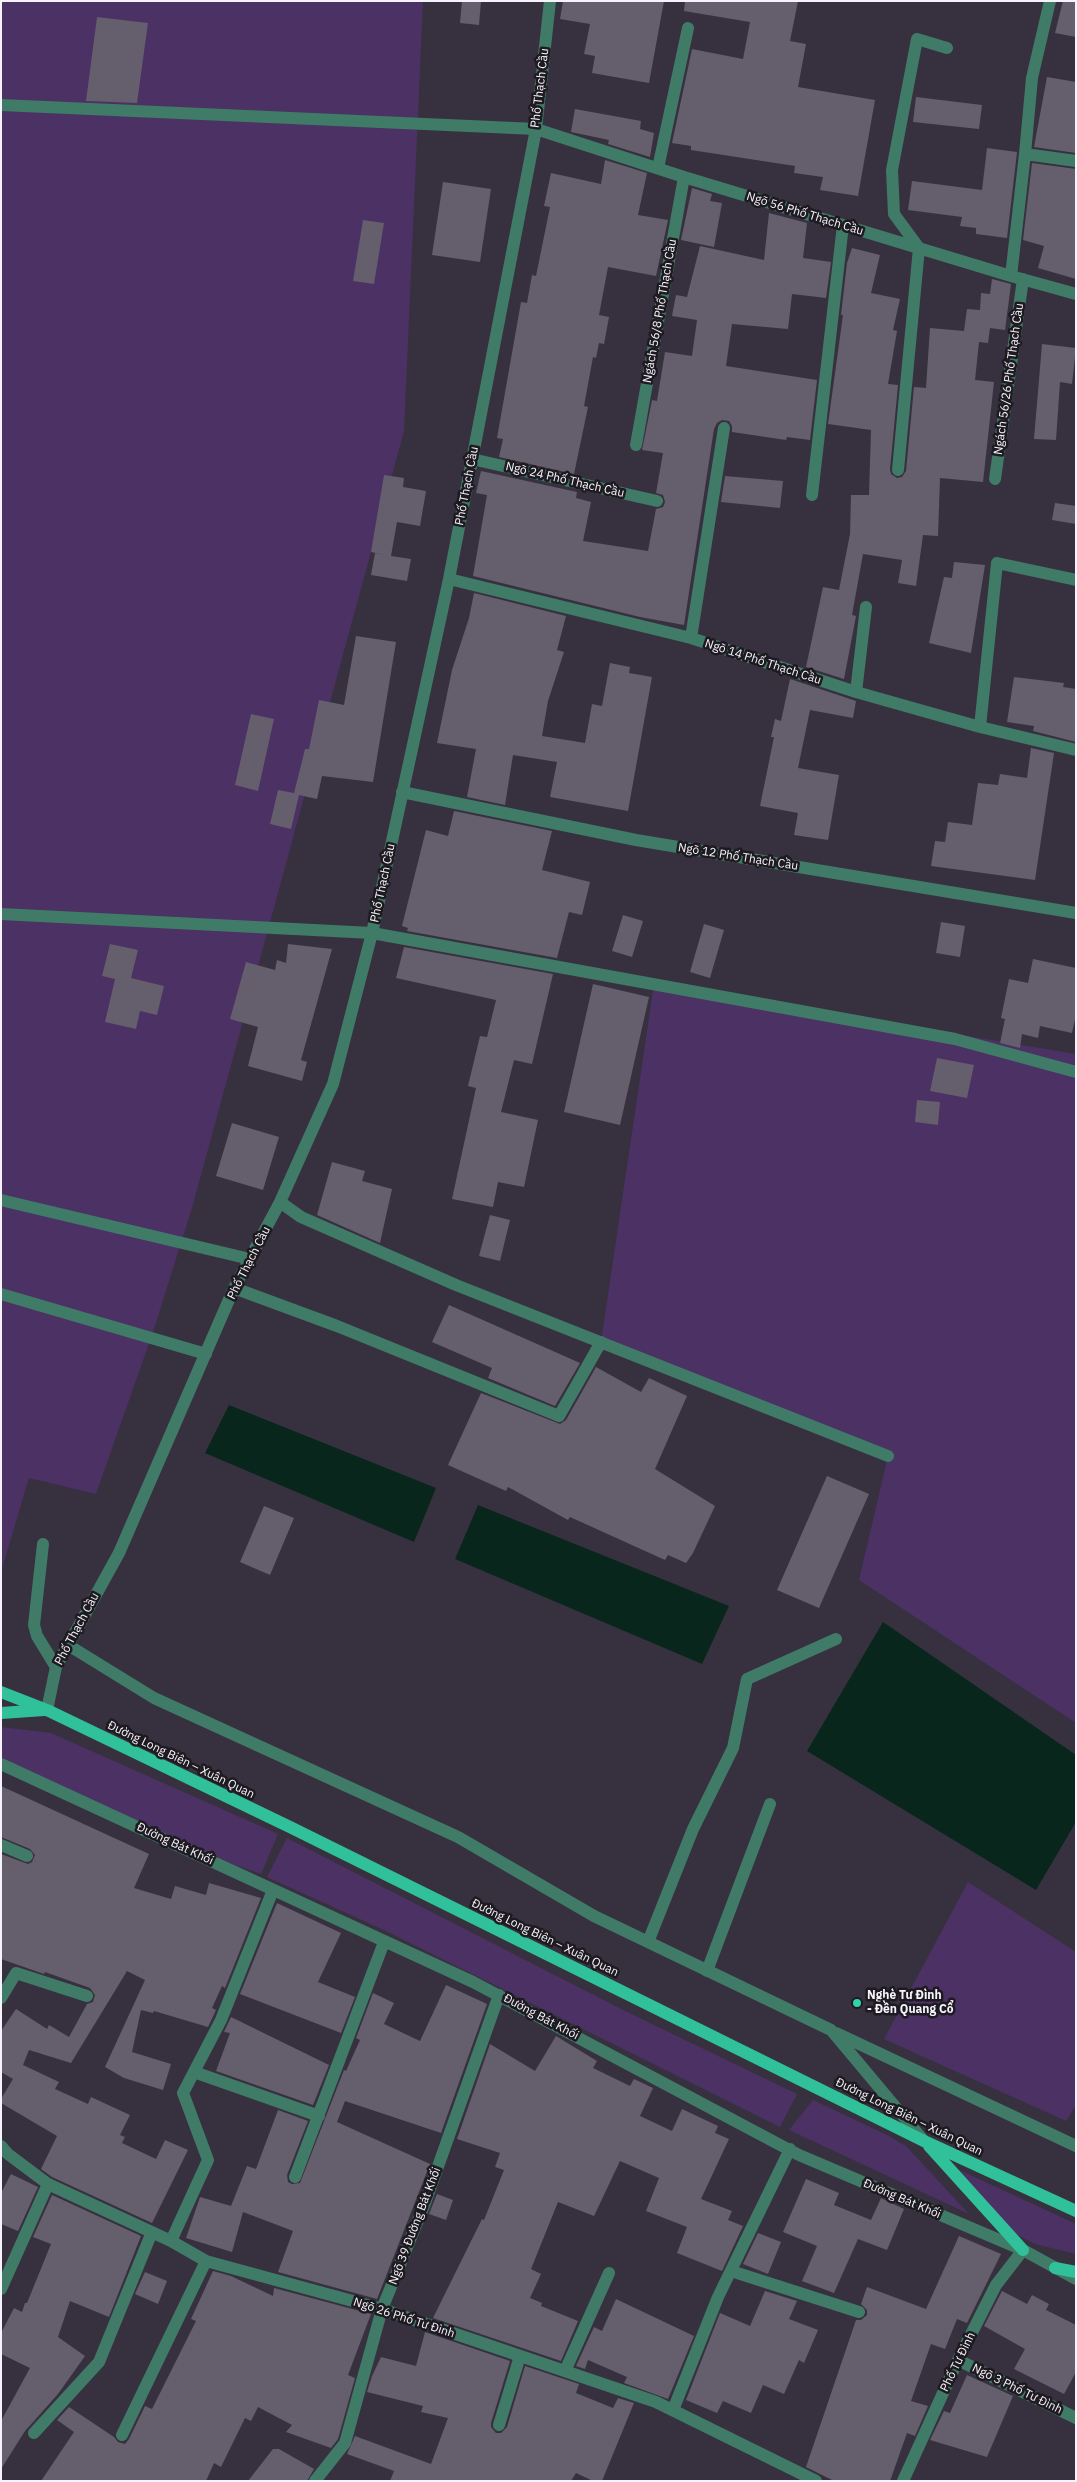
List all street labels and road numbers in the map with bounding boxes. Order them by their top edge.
street label: Phố Thạch Cầu [528,47,552,129]
street label: Ngõ 56 Phố Thạch Cầu [745,189,865,239]
street label: Ngách 56/8 Phố Thạch Cầu [640,238,680,384]
street label: Ngách 56/26 Phố Thạch Cầu [991,302,1027,456]
street label: Phố Thạch Cầu [452,445,482,527]
street label: Ngõ 24 Phố Thạch Cầu [504,459,626,501]
street label: Ngõ 14 Phố Thạch Cầu [703,636,823,688]
street label: Ngõ 12 Phố Thạch Cầu [677,840,799,874]
street label: Phố Thạch Cầu [368,842,398,924]
street label: Phố Thạch Cầu [224,1224,274,1302]
street label: Phố Thạch Cầu [52,1590,102,1668]
street label: Đường Long Biên – Xuân Quan [105,1718,257,1802]
street label: Đường Bát Khối [134,1820,216,1868]
street label: Đường Long Biên – Xuân Quan [469,1896,621,1980]
street label: Đường Bát Khối [501,1991,581,2043]
street label: Đường Long Biên – Xuân Quan [833,2075,985,2159]
street label: Ngõ 39 Đường Bát Khối [386,2165,444,2287]
street label: Đường Bát Khối [861,2176,943,2222]
street label: Ngõ 26 Phố Tư Đình [351,2295,457,2341]
street label: Phố Tư Đình [937,2330,979,2394]
street label: Ngõ 3 Phố Tư Đình [970,2361,1064,2417]

